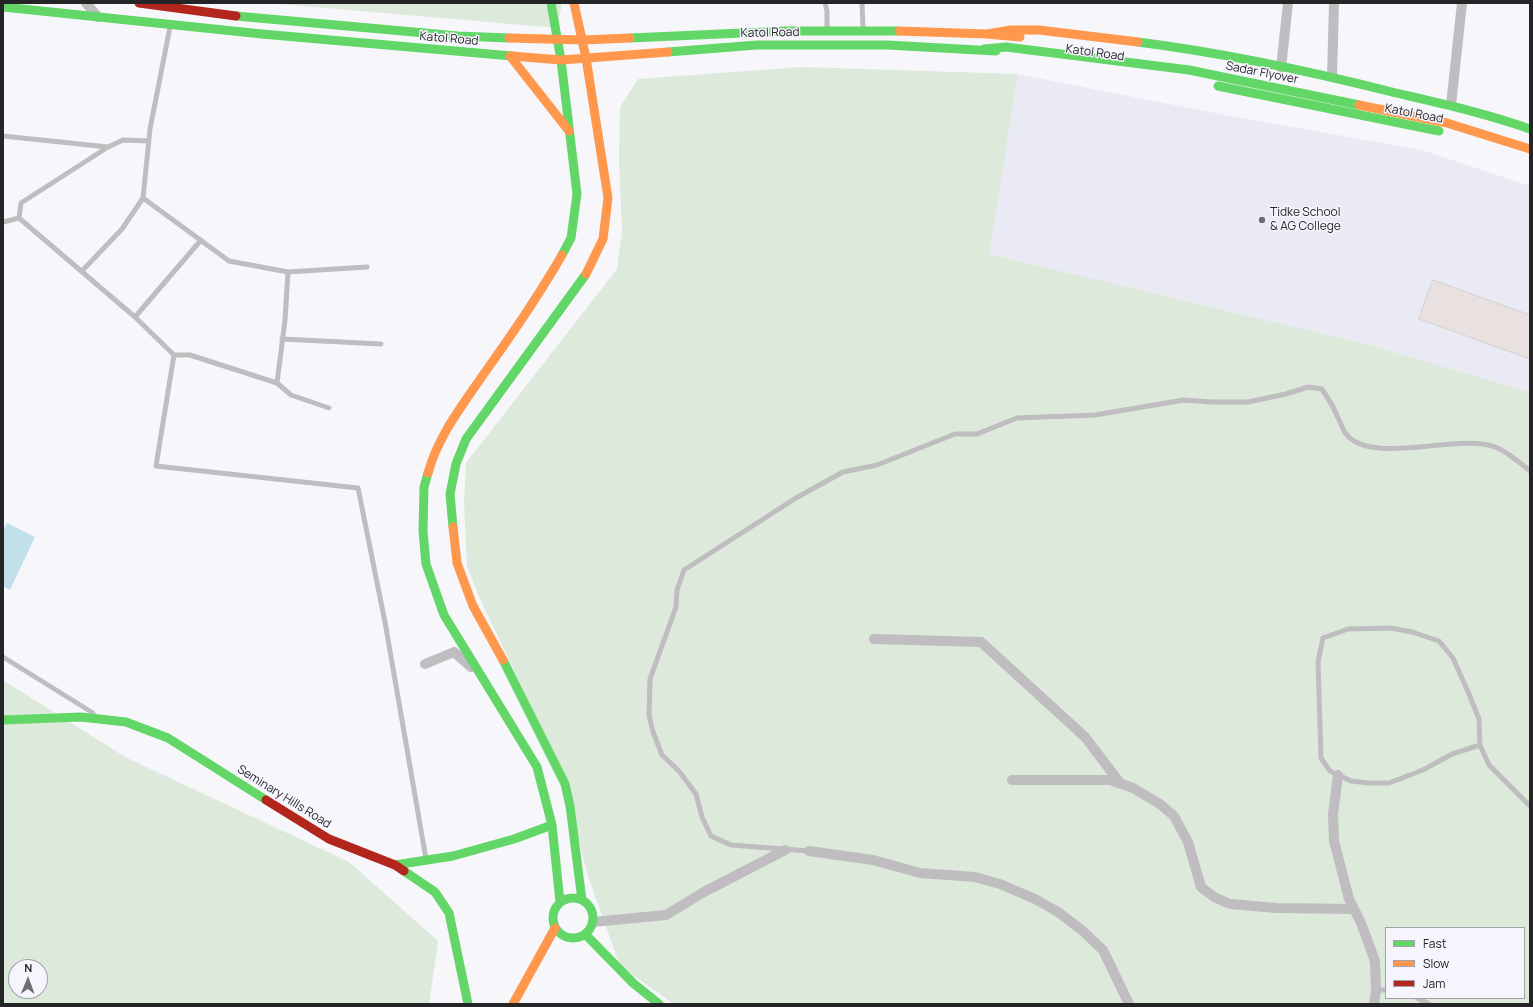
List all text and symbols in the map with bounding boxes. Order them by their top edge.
street label: Katol Road [740,25,800,41]
street label: Katol Road [419,29,479,49]
street label: Katol Road [1065,42,1125,64]
street label: Sadar Flyover [1225,59,1299,87]
street label: Katol Road [1384,101,1444,127]
place label: Tidke School & AG College [1270,206,1341,234]
marker: Tidke School & AG College [1257,215,1267,225]
street label: Seminary Hills Road [235,762,333,832]
legend [1385,927,1525,999]
text: Fast [1423,935,1447,952]
text: Slow [1423,955,1449,972]
north arrow [8,959,48,999]
text: N [24,960,32,975]
text: Jam [1423,975,1445,992]

